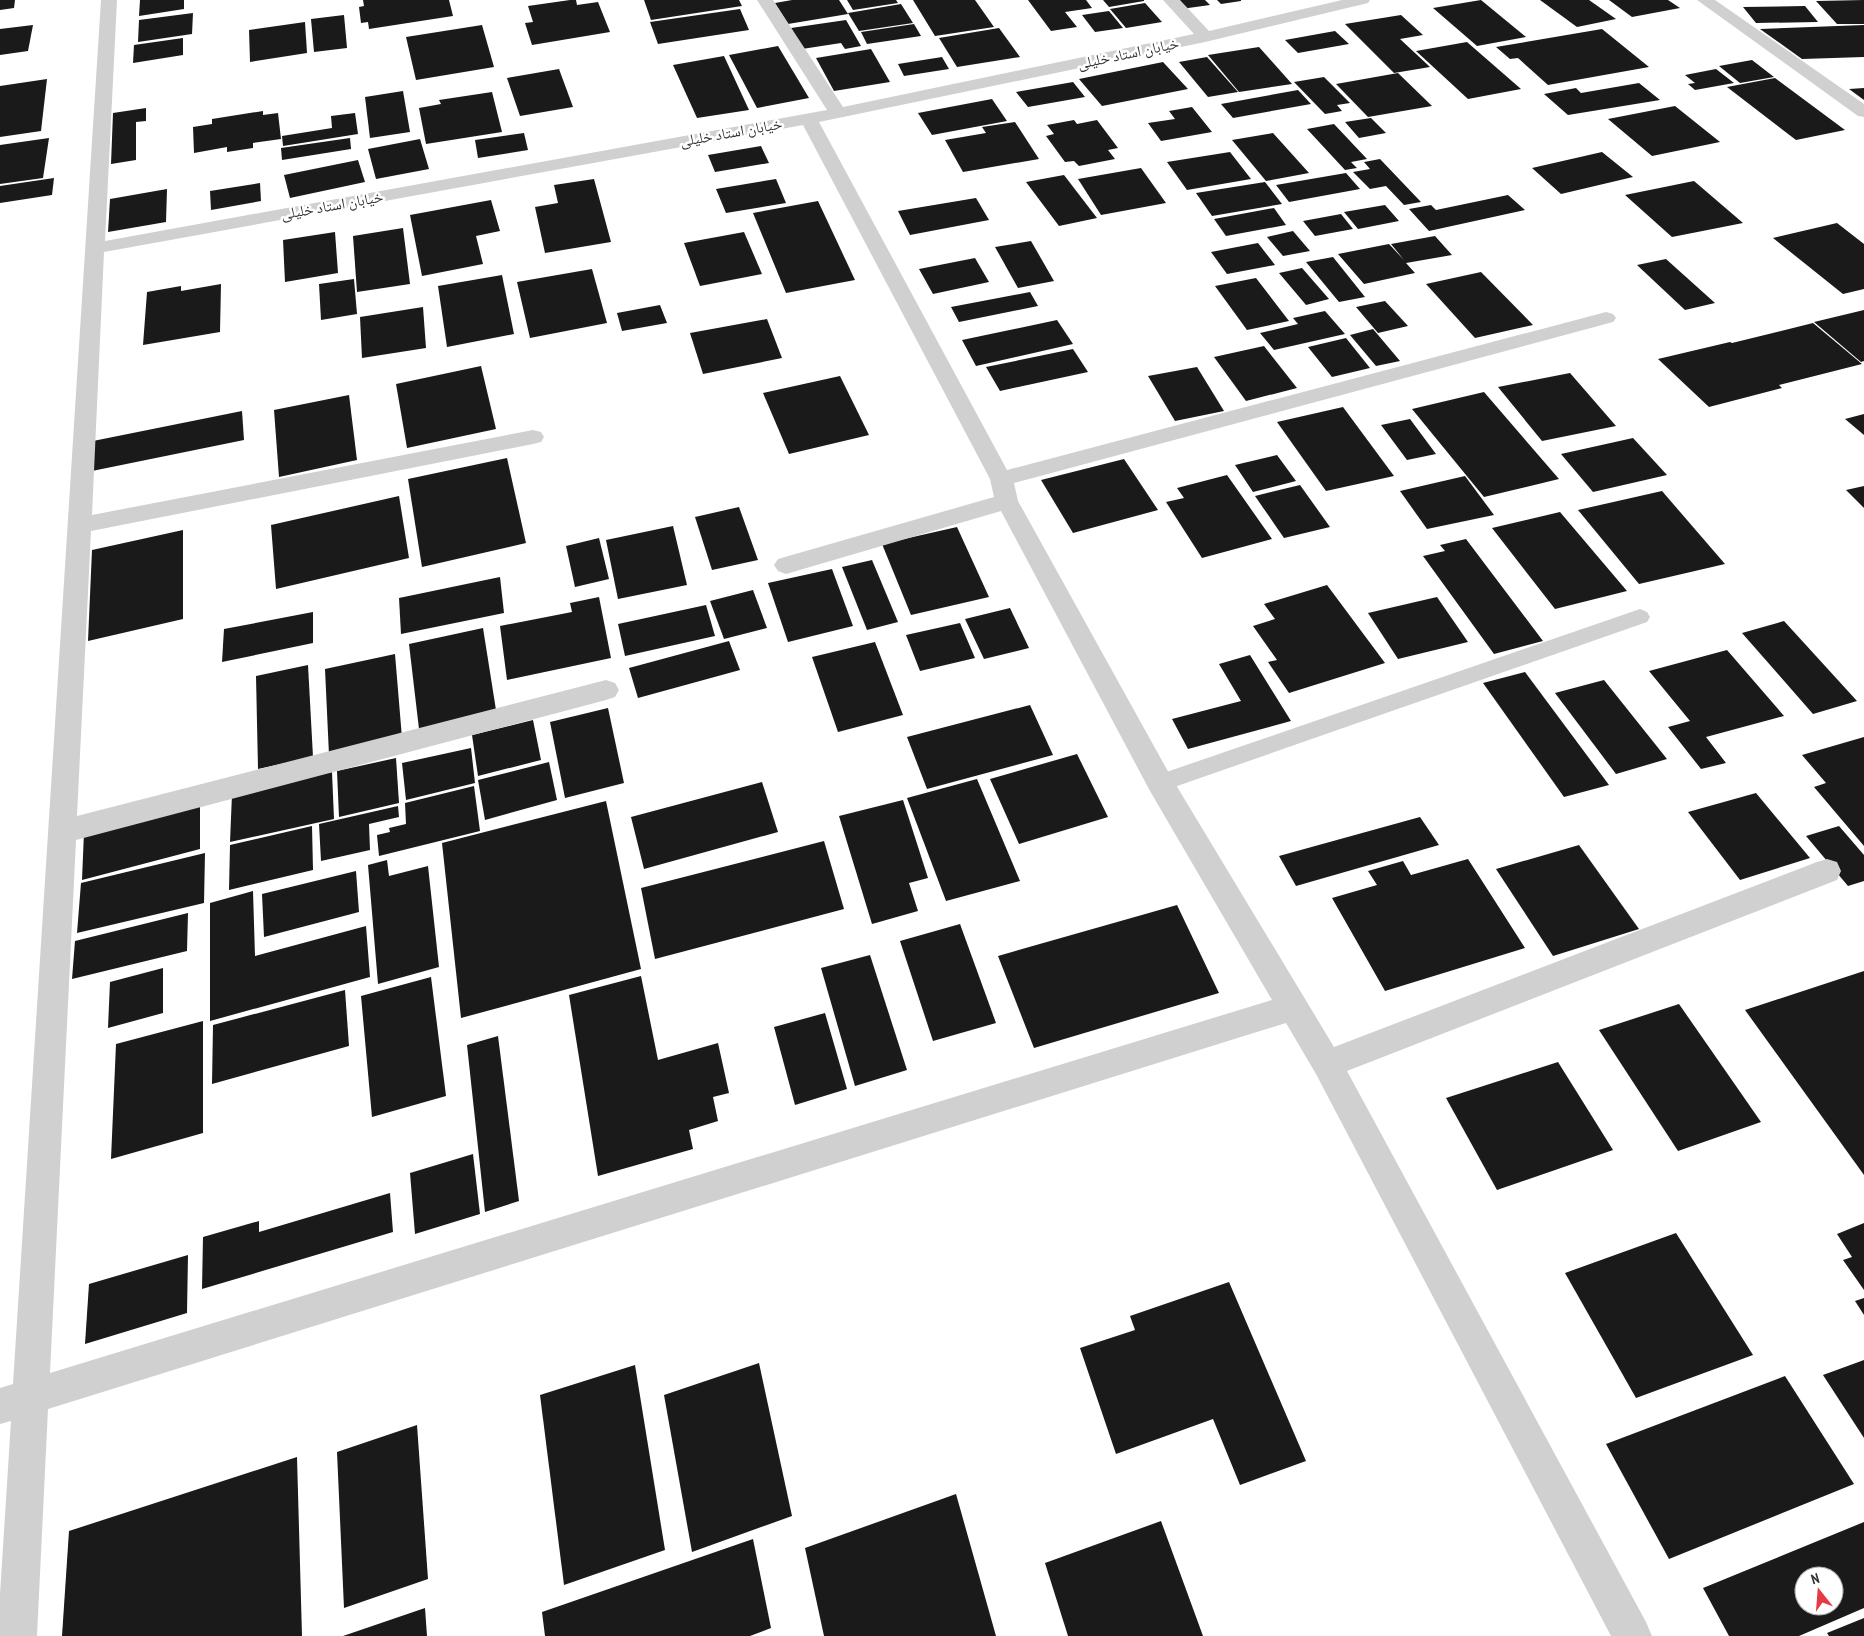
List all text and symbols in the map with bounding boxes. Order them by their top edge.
street label: خیابان استاد خلیلی [1076,33,1181,74]
street label: خیابان استاد خلیلی [679,114,784,151]
street label: خیابان استاد خلیلی [280,187,385,224]
north arrow [1794,1566,1844,1616]
text: N [1809,1569,1821,1588]

